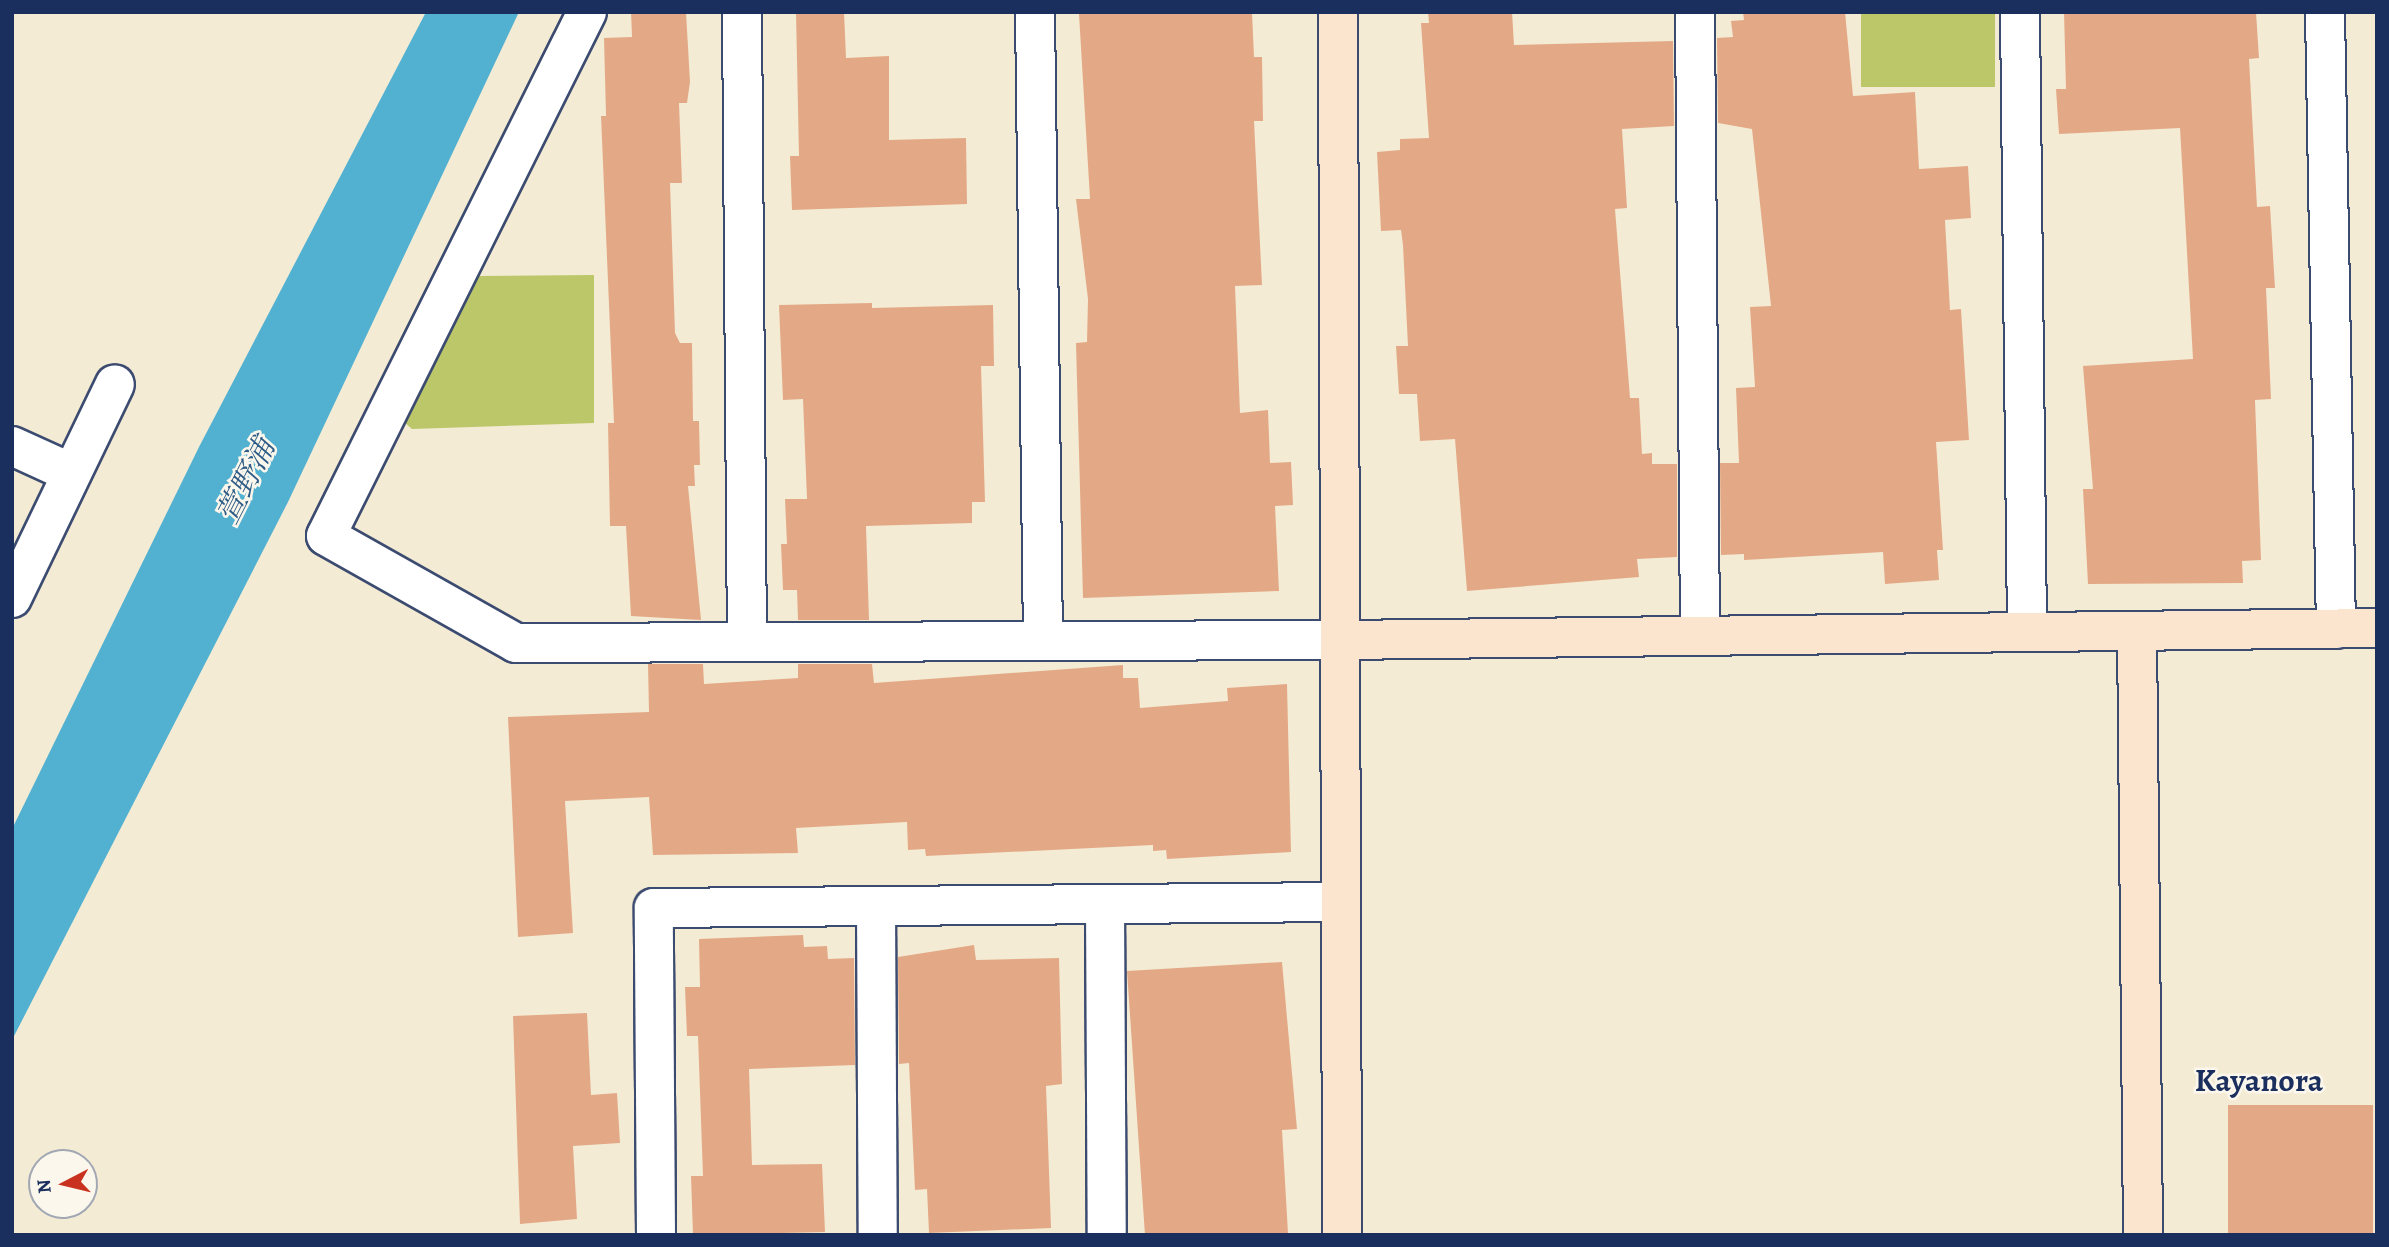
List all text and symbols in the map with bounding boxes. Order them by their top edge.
water label: 萱野浦 [210,433,282,529]
district label: Kayanora [2195,1061,2323,1099]
north arrow [28,1149,98,1219]
text: N [30,1178,58,1195]

